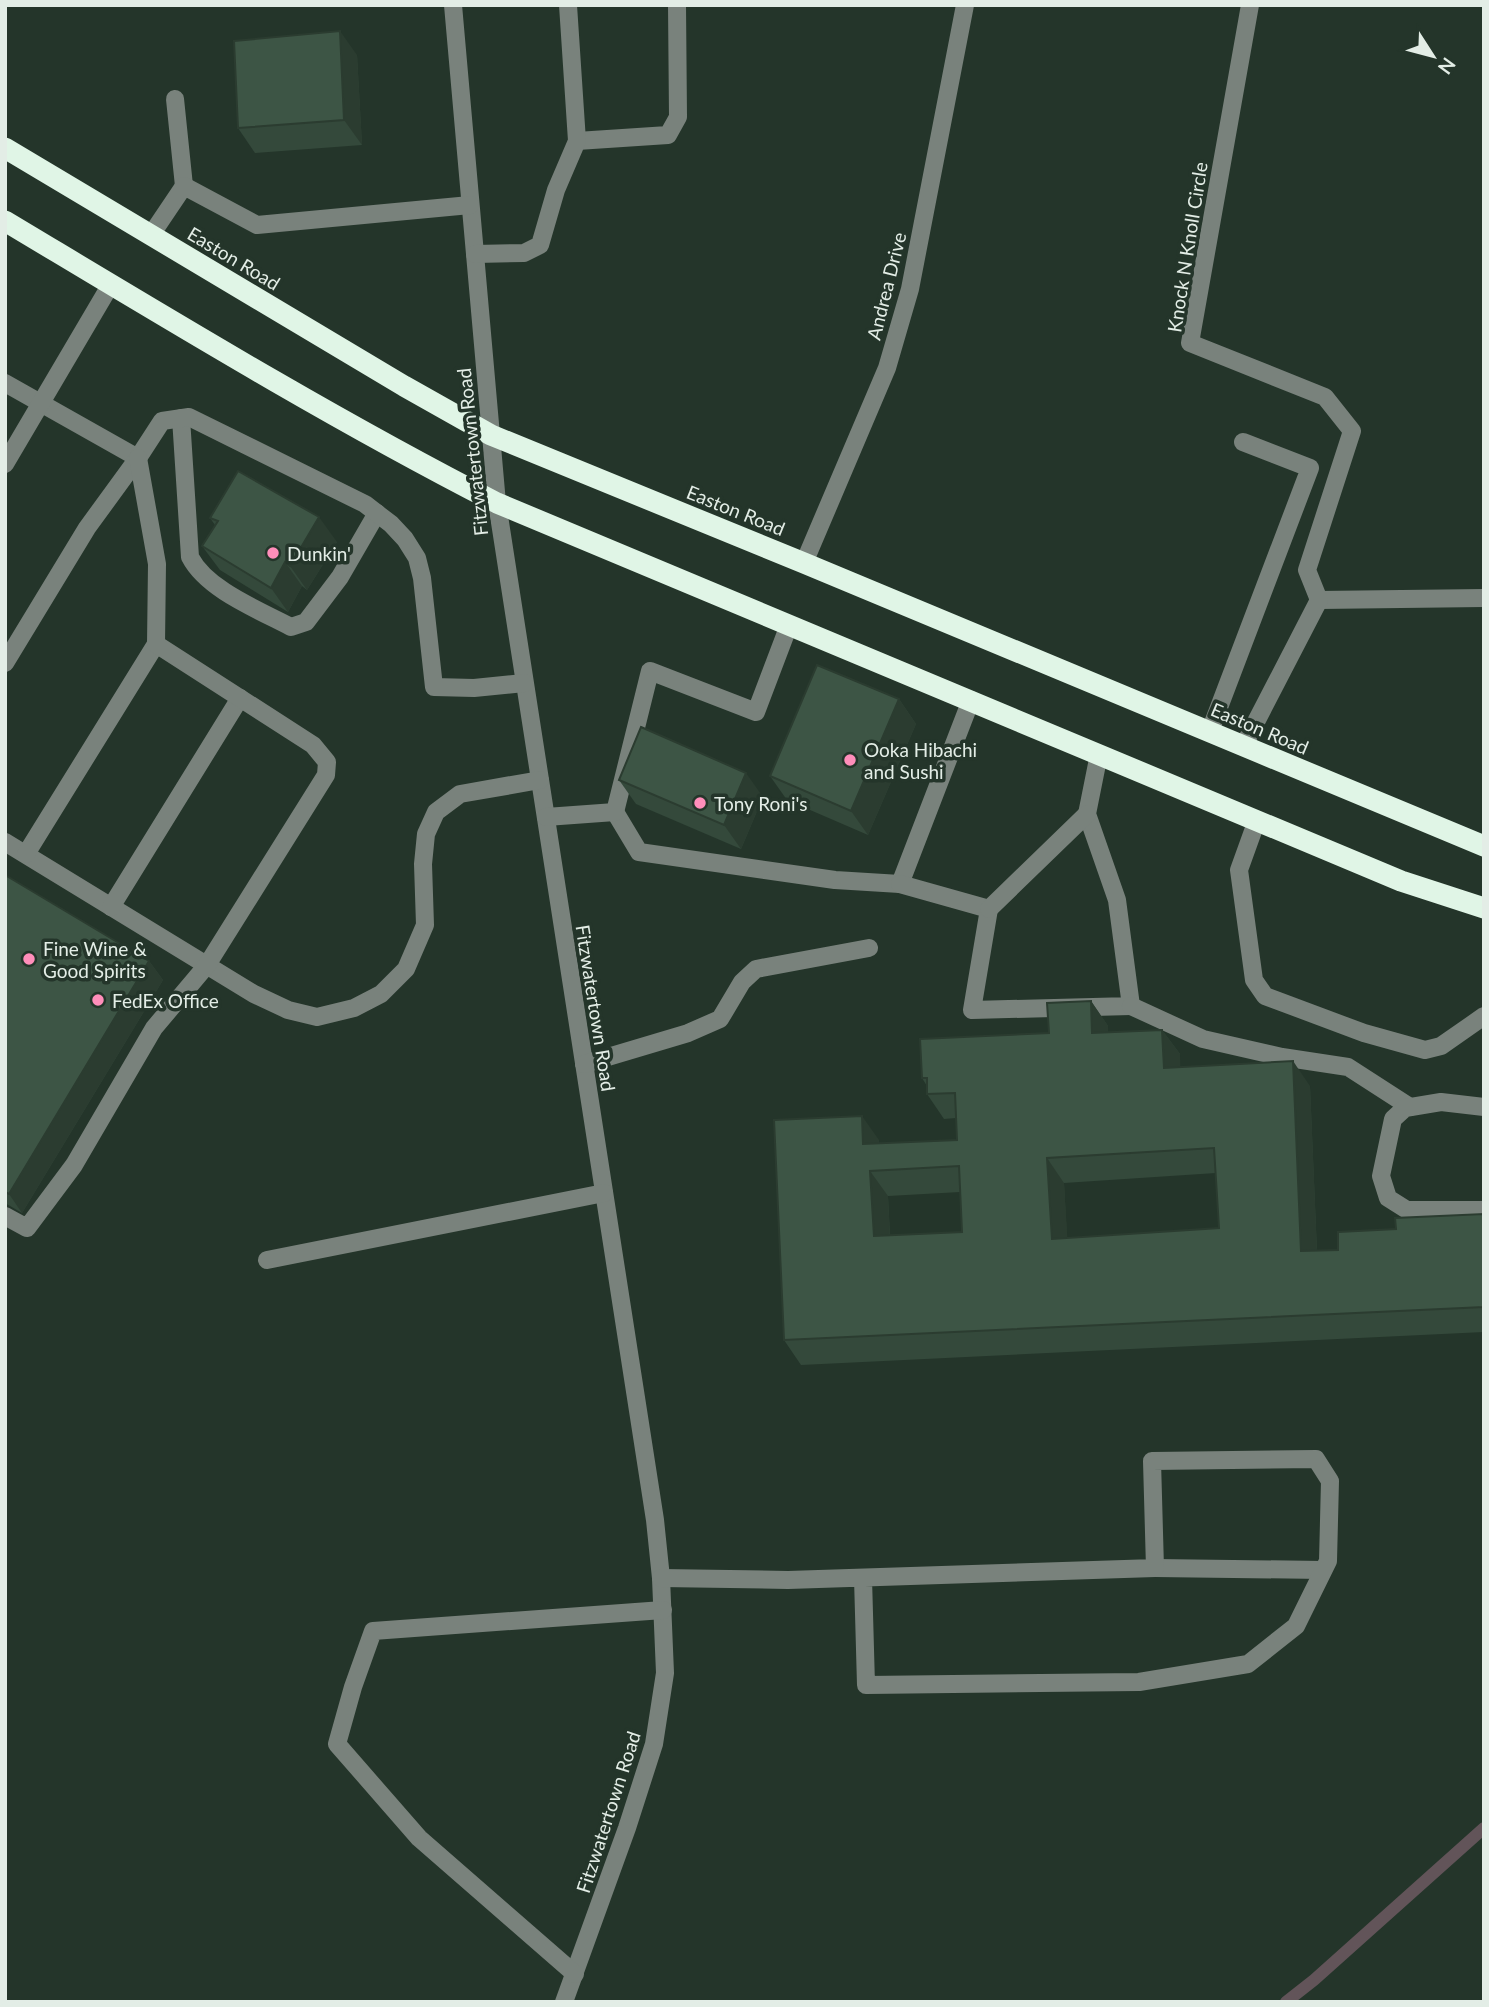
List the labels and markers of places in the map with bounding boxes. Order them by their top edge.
place label: Dunkin' [287,542,351,565]
marker: Dunkin' [265,545,281,561]
place label: Ooka Hibachi and Sushi [864,738,977,783]
marker: Ooka Hibachi and Sushi [842,752,858,768]
place label: Tony Roni's [714,792,807,815]
marker: Tony Roni's [692,795,708,811]
place label: Fine Wine & Good Spirits [43,937,147,982]
marker: Fine Wine & Good Spirits [21,951,37,967]
place label: FedEx Office [112,989,219,1012]
marker: FedEx Office [90,992,106,1008]

